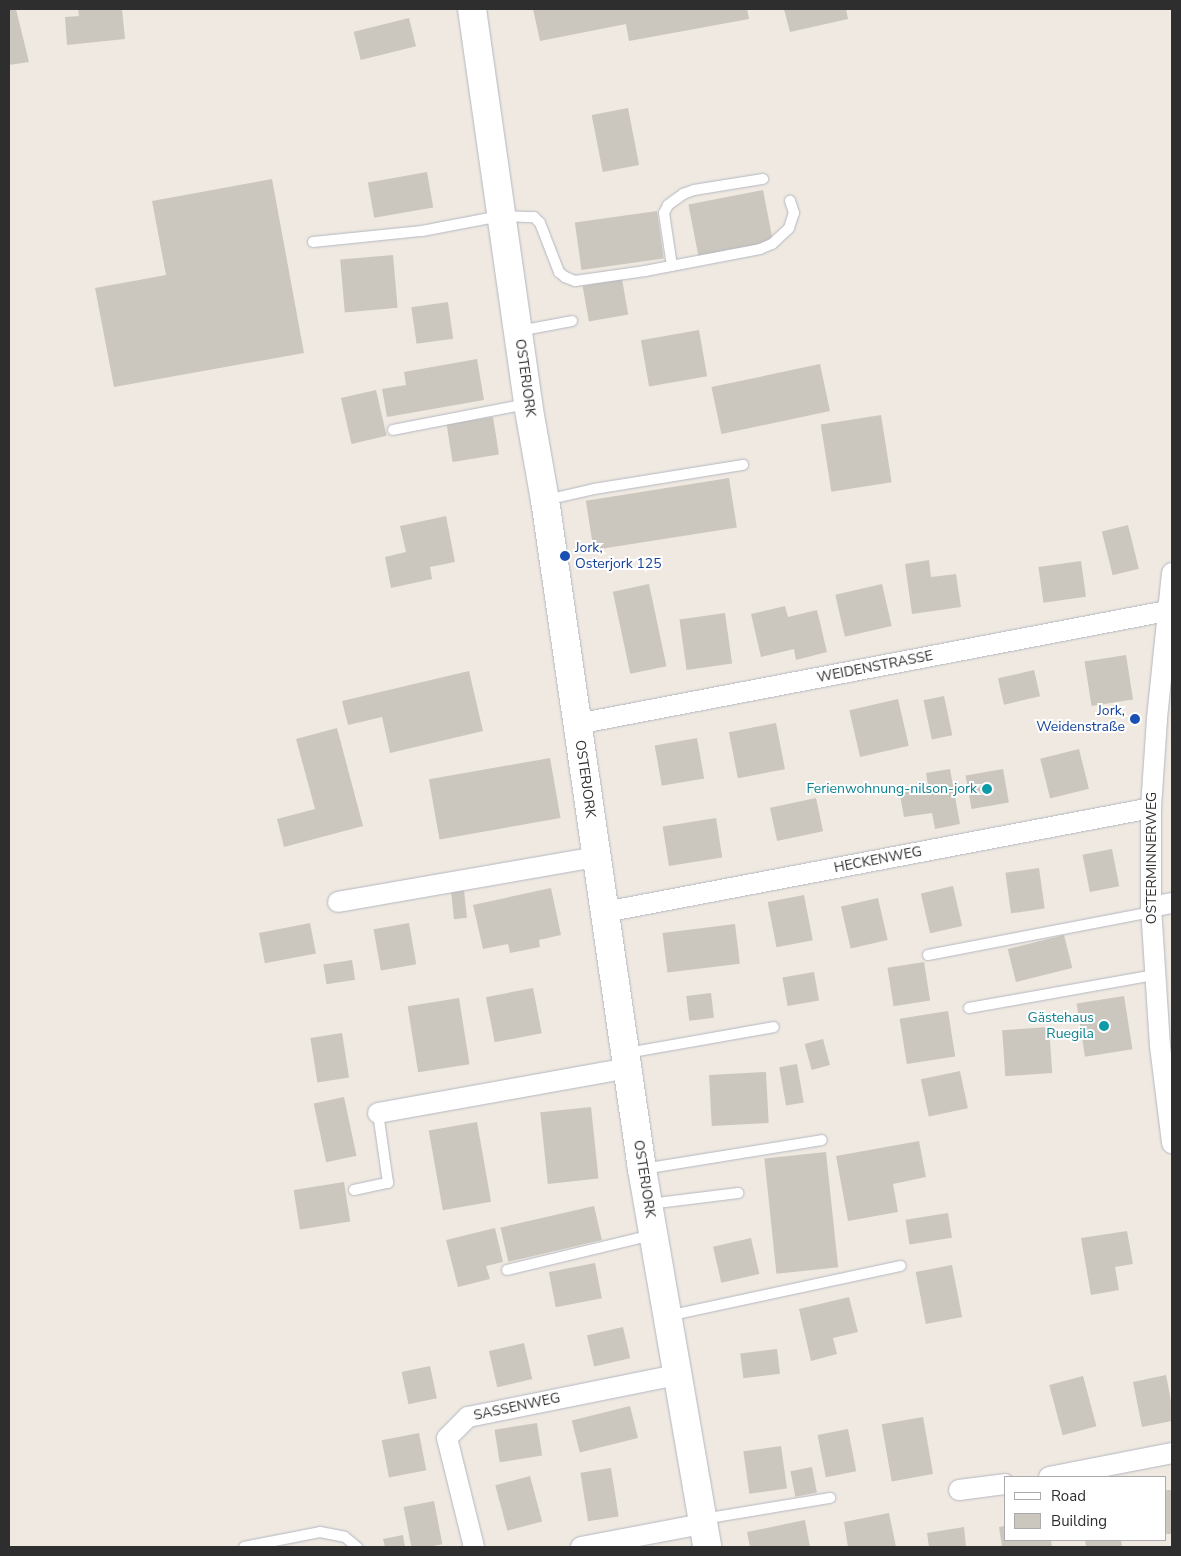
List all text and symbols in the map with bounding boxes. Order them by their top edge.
street label: OSTERJORK [511,338,539,418]
place label: Jork, Osterjork 125 [575,540,662,572]
marker: Jork, Osterjork 125 [559,550,571,562]
street label: WEIDENSTRASSE [816,648,934,686]
place label: Jork, Weidenstraße [1036,703,1125,736]
marker: Jork, Weidenstraße [1129,713,1141,725]
street label: OSTERJORK [571,739,599,819]
place label: Ferienwohnung-nilson-jork [806,781,977,797]
marker: Ferienwohnung-nilson-jork [981,783,993,795]
street label: OSTERMINNERWEG [1144,792,1160,924]
street label: HECKENWEG [833,843,923,877]
place label: Gästehaus Ruegila [1028,1010,1094,1042]
marker: Gästehaus Ruegila [1098,1020,1110,1032]
street label: OSTERJORK [630,1139,658,1219]
street label: SASSENWEG [472,1390,562,1424]
legend [1004,1476,1166,1541]
text: Road [1051,1486,1086,1506]
text: Building [1051,1511,1107,1531]

